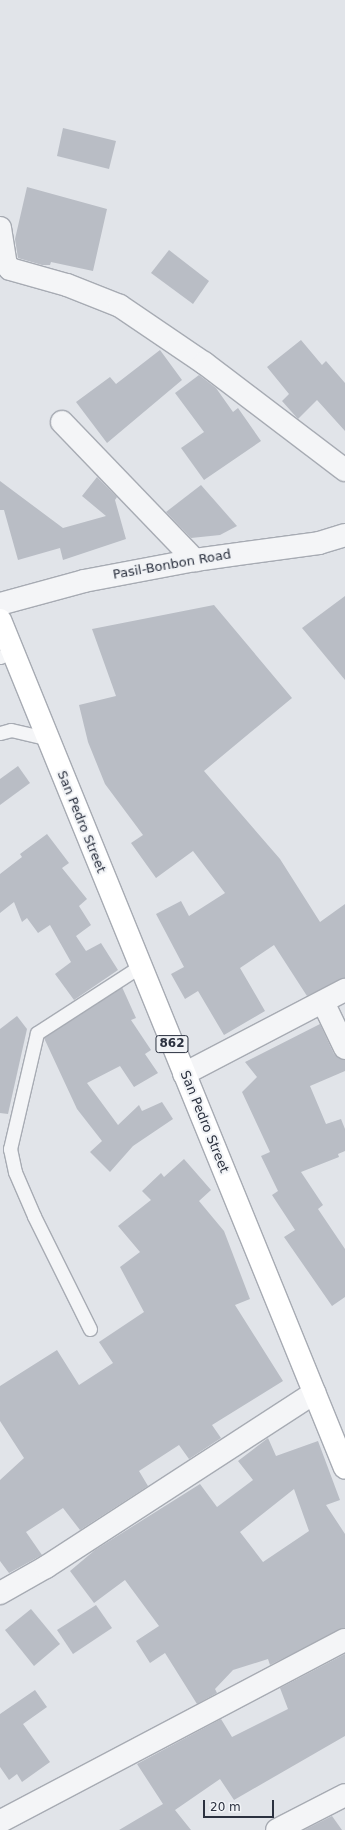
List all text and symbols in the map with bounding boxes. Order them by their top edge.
street label: Pasil-Bonbon Road [112,547,232,583]
street label: San Pedro Street [53,769,109,875]
road number: 862 [155,1034,189,1054]
street label: San Pedro Street [176,1069,232,1175]
scale bar [205,1792,276,1818]
text: 20 m [210,1800,241,1814]

